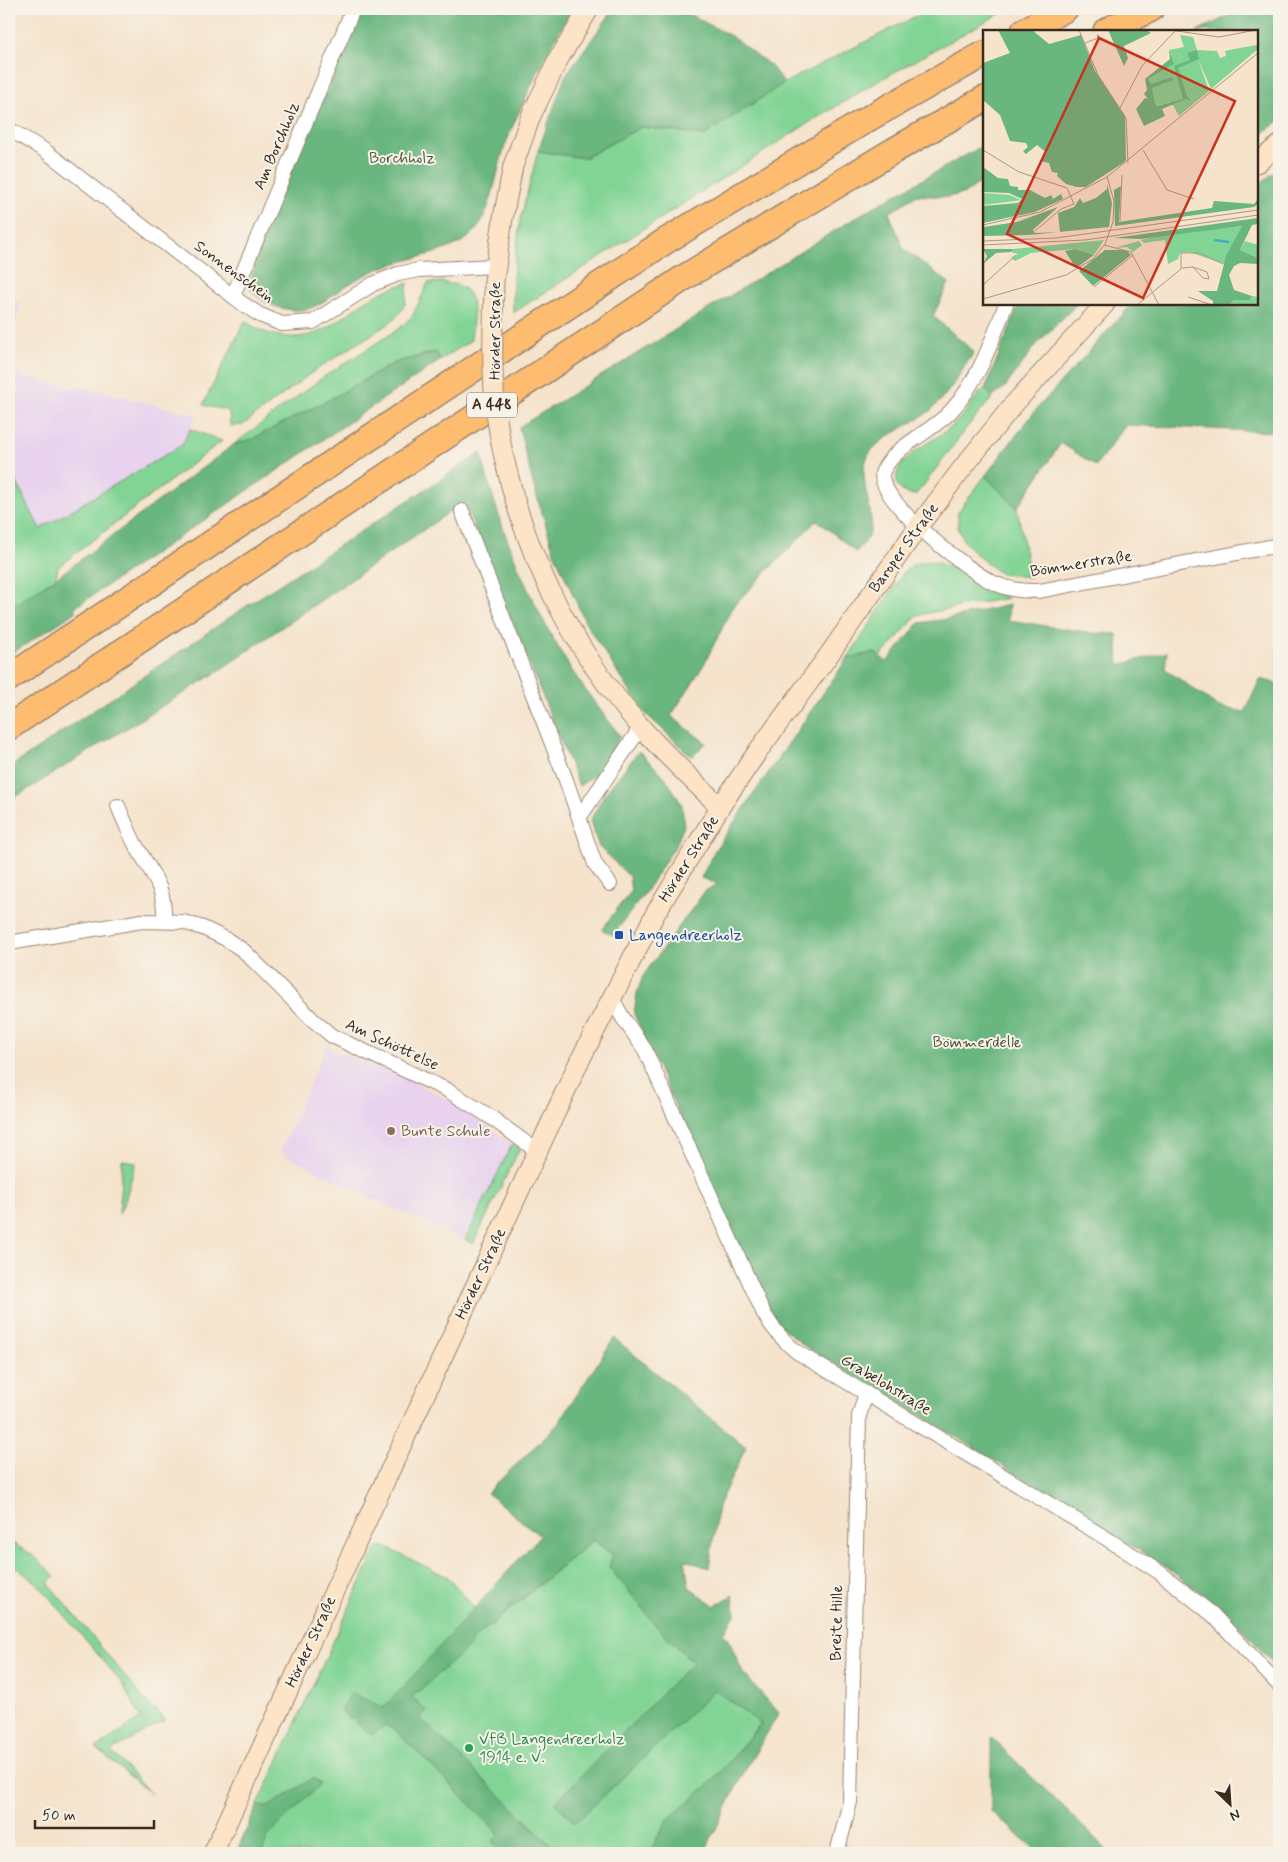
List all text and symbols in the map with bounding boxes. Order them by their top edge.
inset map [983,30,1258,305]
street label: Am Borchholz [249,98,305,193]
park label: Borchholz [369,148,435,169]
street label: Sonnenschein [190,236,278,308]
street label: Hörder Straße [485,282,506,380]
road number: A 448 [467,392,517,418]
street label: Baroper Straße [864,499,944,597]
street label: Bömmerstraße [1029,546,1133,582]
street label: Hörder Straße [654,812,724,906]
place label: Langendreerholz [629,925,743,947]
marker: Langendreerholz [613,929,625,941]
street label: Am Schöttelse [342,1014,442,1076]
park label: Bömmerdelle [933,1032,1022,1053]
place label: Bunte Schule [401,1121,490,1142]
marker: Bunte Schule [385,1125,397,1137]
street label: Hörder Straße [451,1225,511,1323]
street label: Grabelohstraße [837,1350,935,1420]
street label: Breite Hille [826,1584,848,1661]
street label: Hörder Straße [281,1593,341,1691]
place label: VfB Langendreerholz 1914 e. V. [479,1729,625,1768]
marker: VfB Langendreerholz 1914 e. V. [463,1742,475,1754]
north arrow [1206,1780,1256,1830]
scale bar [35,1797,154,1829]
text: N [1227,1805,1243,1825]
text: 50 m [42,1806,76,1826]

